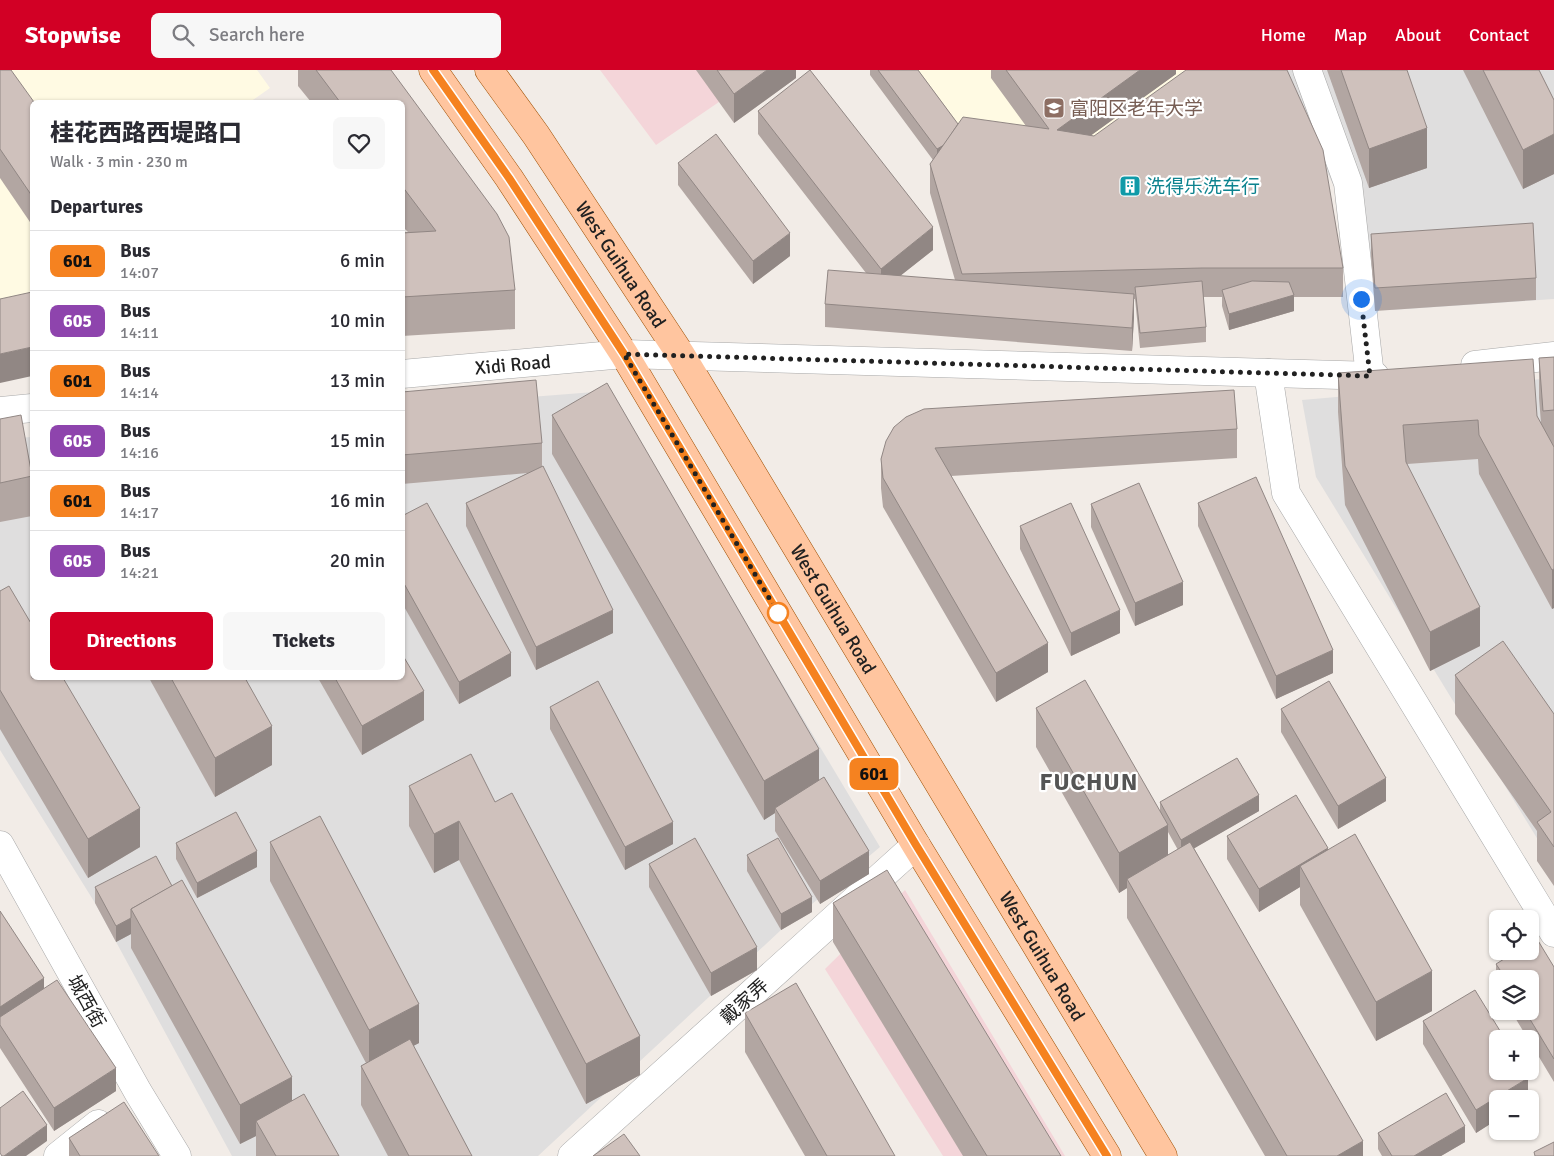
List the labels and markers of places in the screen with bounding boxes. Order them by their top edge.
school or university icon: 富阳区老年大学 [1042,96,1066,120]
place label: 富阳区老年大学 [1070,97,1203,121]
building icon: 洗得乐洗车行 [1118,174,1142,198]
place label: 洗得乐洗车行 [1146,175,1260,199]
unlabelled marker [767,602,789,624]

